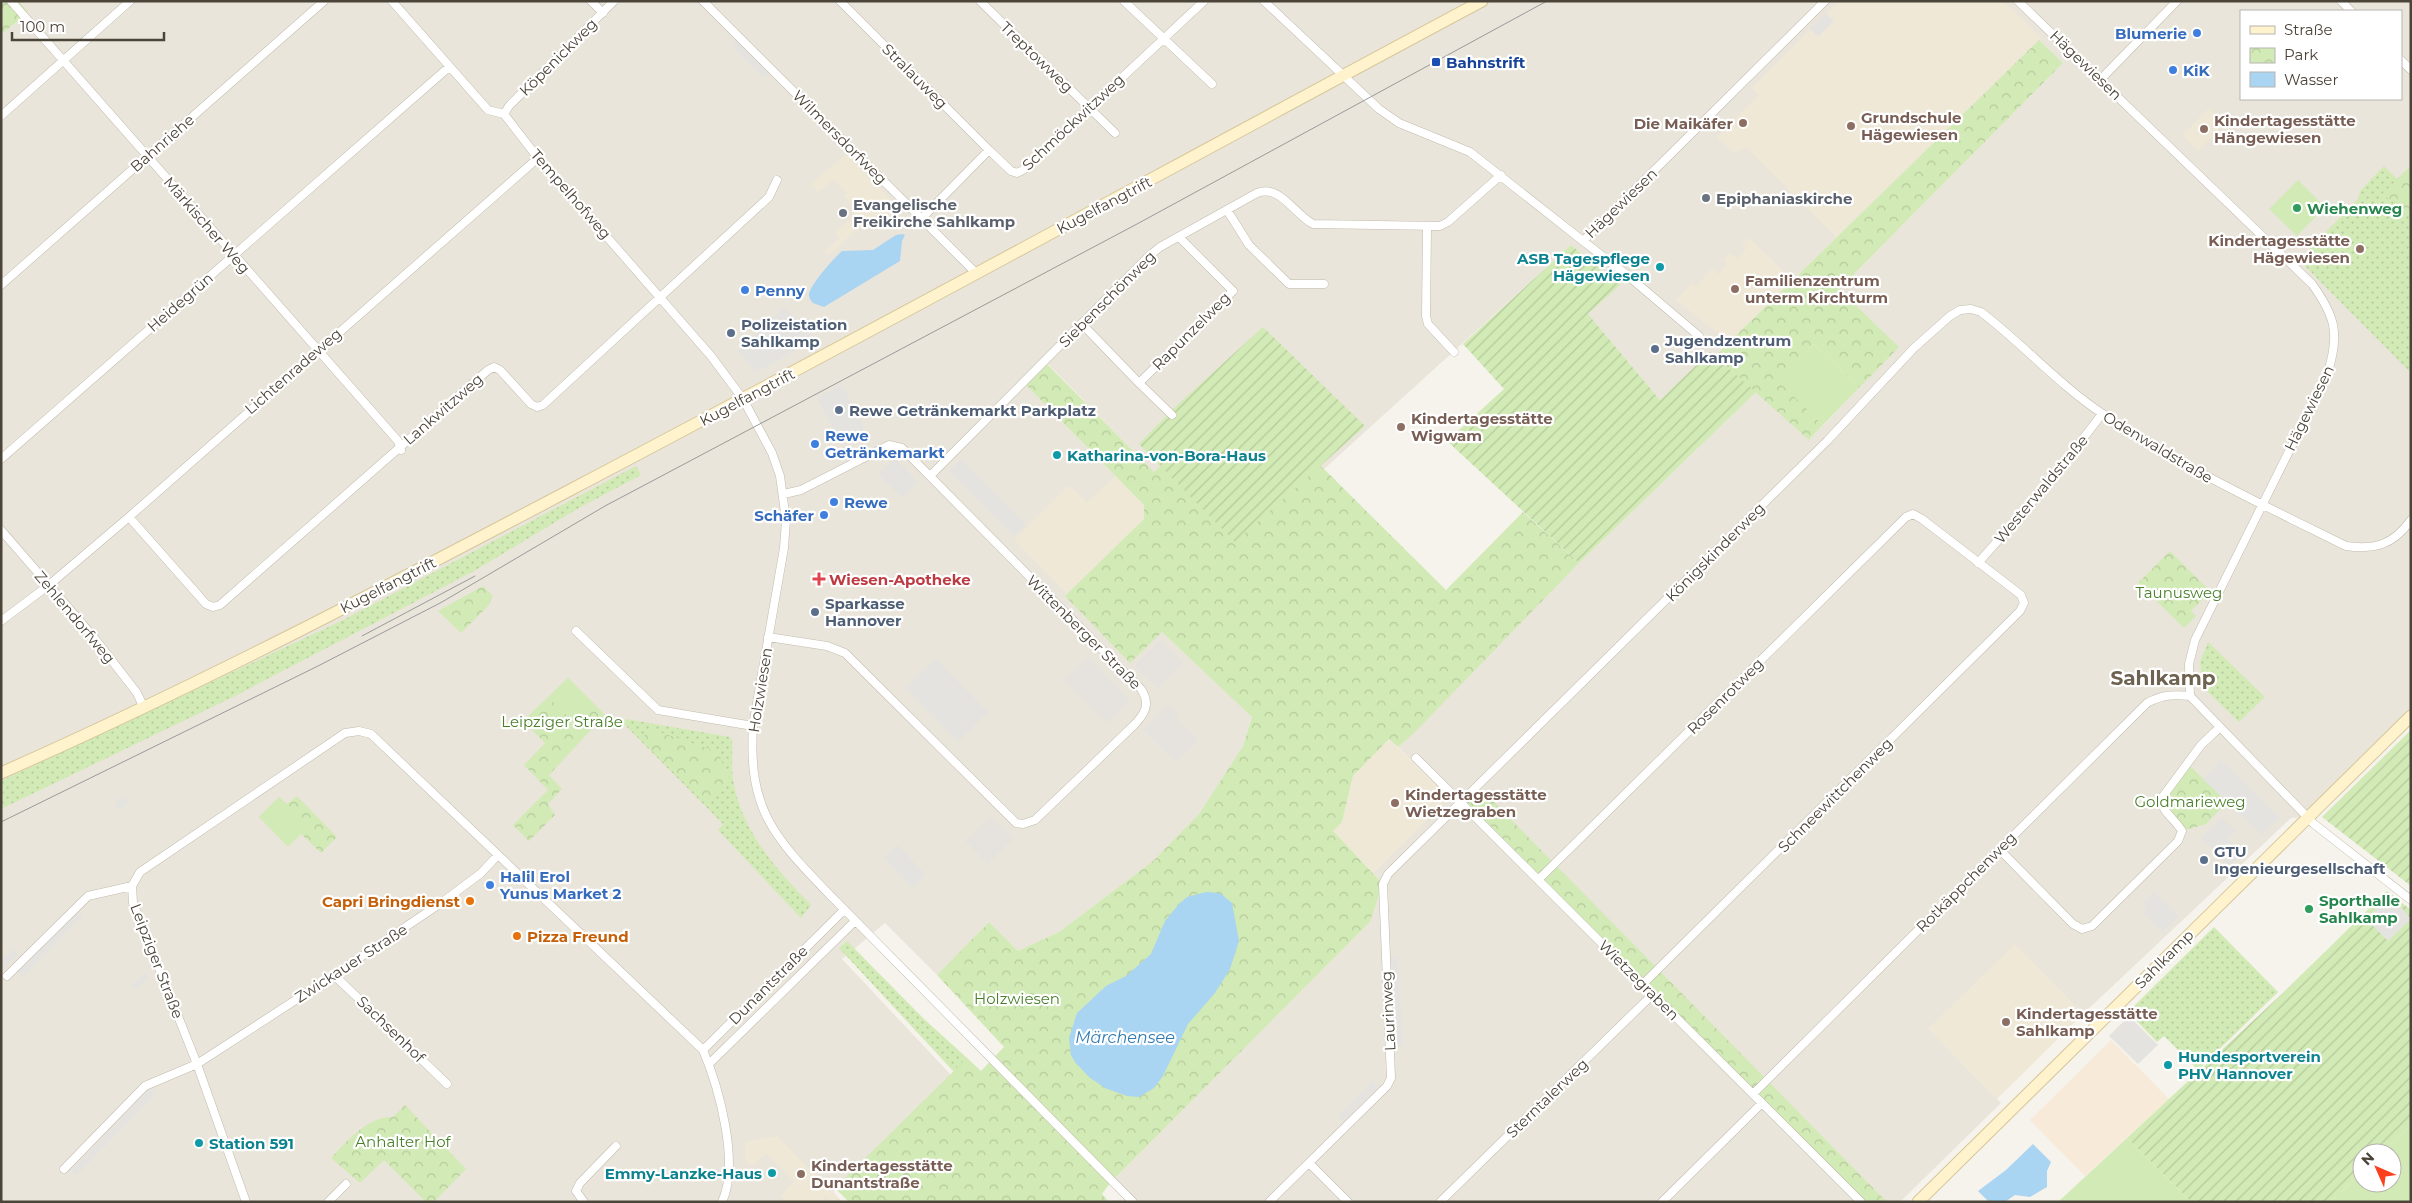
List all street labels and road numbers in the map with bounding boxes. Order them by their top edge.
street label: Köpenickweg [515,14,601,100]
street label: Treptowweg [997,18,1077,96]
street label: Hägewiesen [2046,26,2126,104]
street label: Stralauweg [878,39,952,113]
street label: Schmöckwitzweg [1018,70,1128,174]
street label: Wilmersdorfweg [789,86,891,188]
street label: Bahnriehe [126,110,198,176]
street label: Tempelhofweg [527,145,615,243]
street label: Hägewiesen [1581,164,1661,242]
street label: Kugelfangtrift [1053,172,1155,238]
street label: Märkischer Weg [160,173,254,277]
street label: Siebenschönweg [1055,247,1159,351]
street label: Heidegrün [143,268,217,336]
street label: Rapunzelweg [1148,288,1234,374]
street label: Lichtenradeweg [241,324,345,418]
street label: Hägewiesen [2280,362,2338,454]
street label: Kugelfangtrift [696,364,798,430]
street label: Lankwitzweg [399,369,487,449]
street label: Odenwaldstraße [2100,407,2216,487]
street label: Westerwaldstraße [1990,431,2092,547]
street label: Königskinderweg [1661,498,1769,606]
street label: Kugelfangtrift [337,553,439,617]
street label: Zehlendorfweg [31,567,119,667]
street label: Wittenberger Straße [1023,571,1145,693]
street label: Holzwiesen [744,646,776,734]
street label: Rosenrotweg [1683,654,1767,738]
street label: Schneewittchenweg [1774,734,1896,856]
street label: Rotkäppchenweg [1912,828,2020,936]
street label: Leipziger Straße [126,901,188,1021]
street label: Zwickauer Straße [291,919,411,1007]
street label: Sahlkamp [2130,925,2198,993]
street label: Wietzegraben [1595,936,1683,1024]
street label: Dunantstraße [724,941,812,1029]
street label: Laurinweg [1376,971,1400,1051]
street label: Sachsenhof [353,992,430,1067]
street label: Sterntalerweg [1502,1054,1592,1142]

